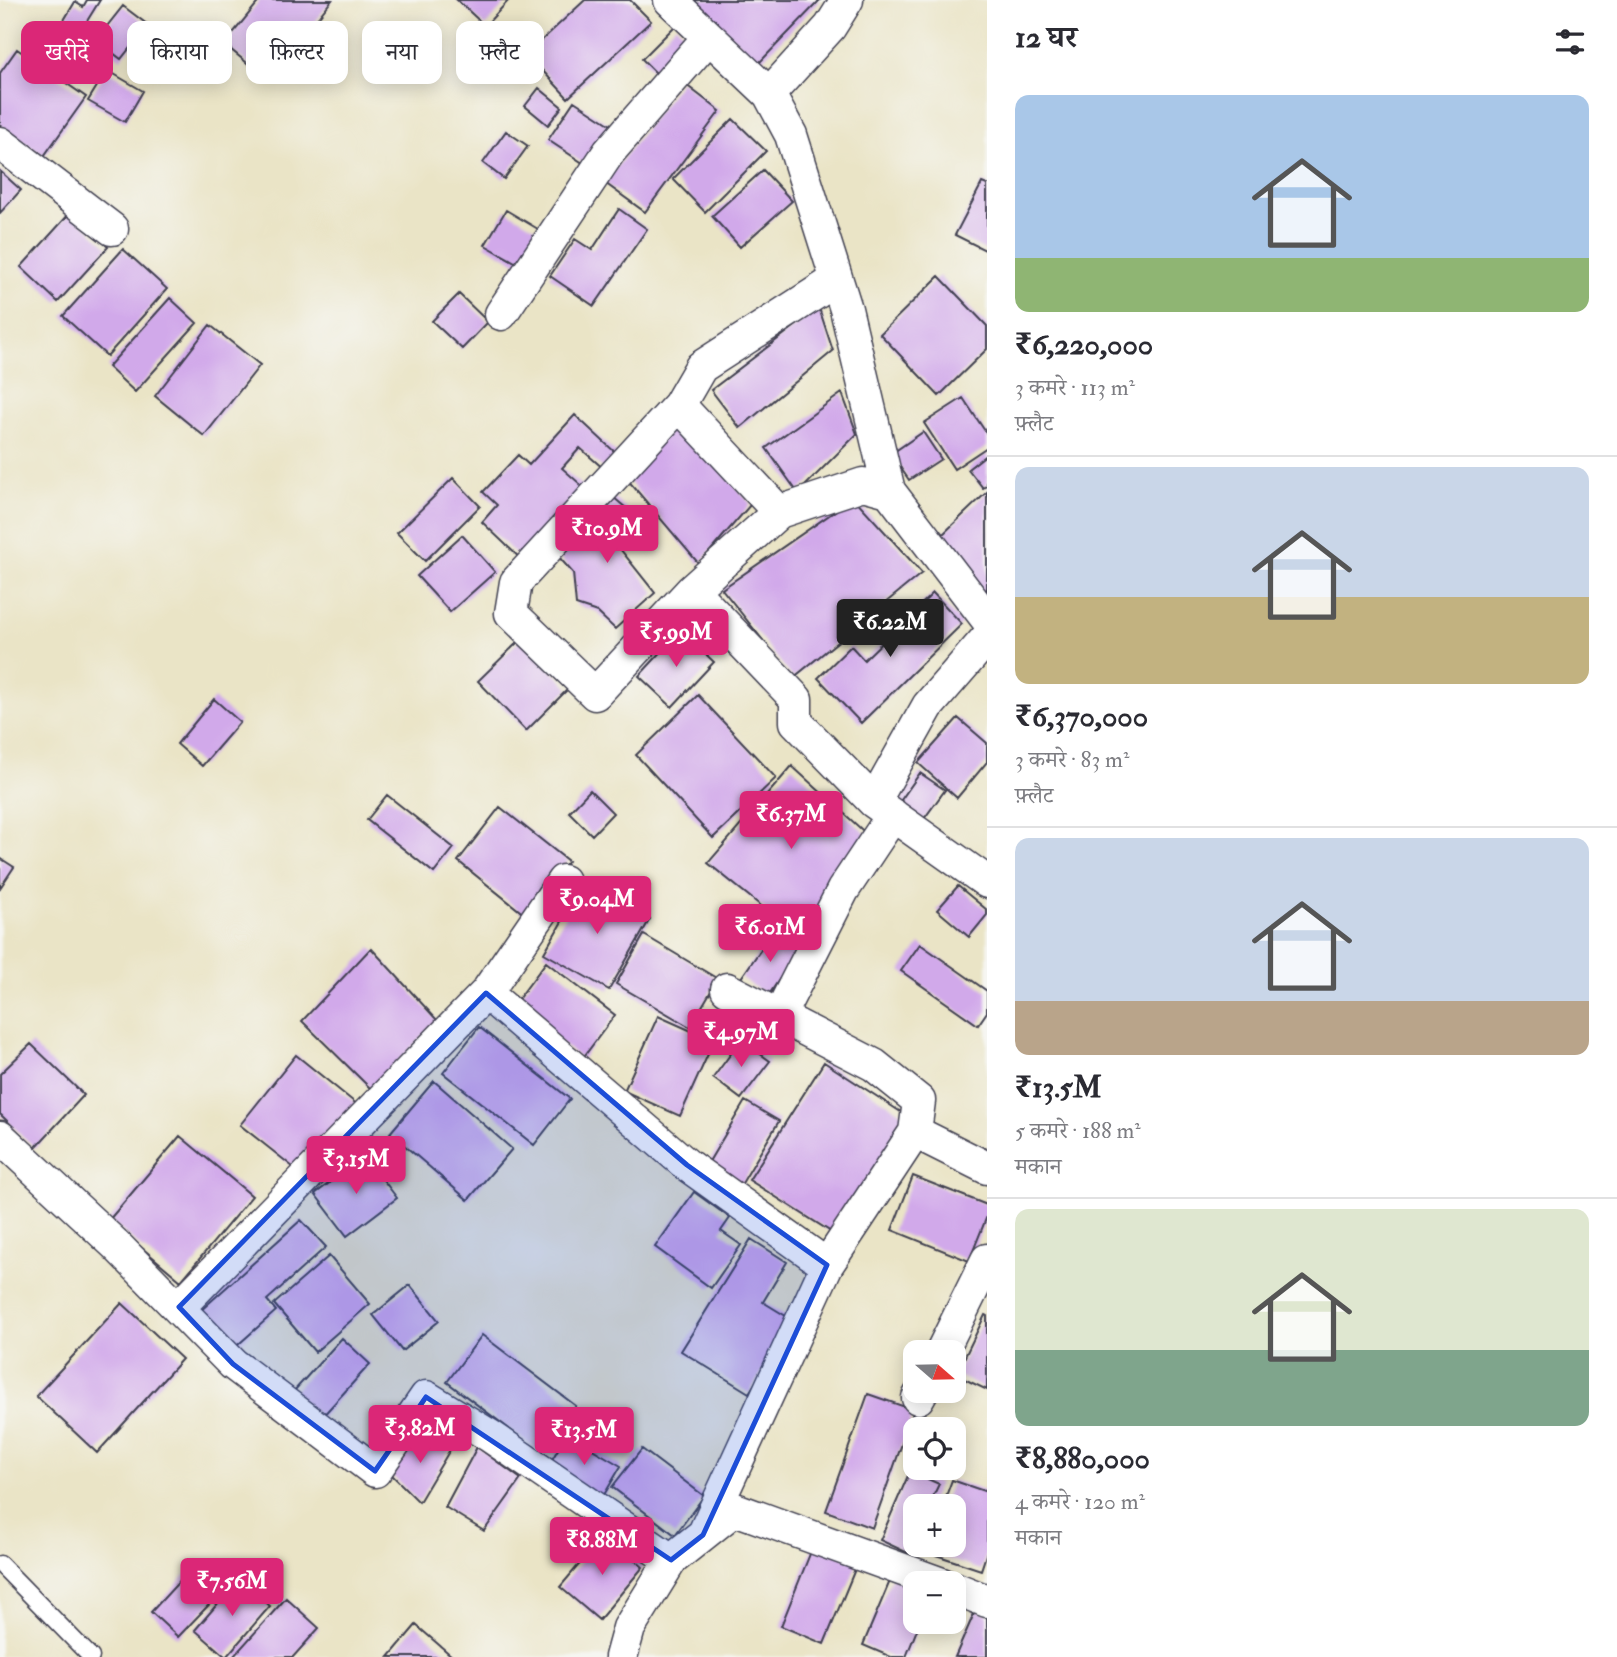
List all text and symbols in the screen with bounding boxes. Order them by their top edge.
text: 12 घर [1015,19,1077,56]
chip: खरीदें [21,21,113,84]
chip: किराया [127,21,232,84]
chip: फ़िल्टर [246,21,348,84]
chip: नया [362,21,442,84]
chip: फ़्लैट [456,21,544,84]
icon: filters [1551,23,1589,61]
icon: home [1239,140,1365,266]
text: ₹6,220,000 [1015,326,1153,363]
text: 3 कमरे · 113 m² [1015,373,1135,402]
text: फ़्लैट [1015,409,1053,438]
pin: ₹10.9M [550,505,664,565]
icon: home [1239,512,1365,638]
text: ₹10.9M [571,513,643,542]
pin: ₹6.22M [833,600,947,659]
text: ₹6.22M [853,607,927,636]
pin: ₹5.99M [619,610,733,669]
text: ₹5.99M [640,617,713,646]
text: ₹6,370,000 [1015,698,1148,735]
text: 3 कमरे · 83 m² [1015,745,1129,774]
text: फ़्लैट [1015,781,1053,810]
pin: ₹6.37M [734,792,848,851]
text: ₹6.37M [756,799,826,828]
pin: ₹9.04M [540,876,654,936]
icon: home [1239,883,1365,1009]
text: ₹9.04M [559,884,635,913]
pin: ₹6.01M [713,904,827,964]
text: ₹6.01M [734,912,806,941]
pin: ₹4.97M [684,1010,798,1069]
text: ₹4.97M [704,1017,778,1046]
text: ₹13.5M [1015,1069,1102,1106]
text: 5 कमरे · 188 m² [1015,1116,1141,1145]
pin: ₹3.15M [299,1136,413,1196]
text: ₹3.15M [323,1144,389,1173]
text: मकान [1015,1152,1062,1181]
icon: home [1239,1254,1365,1380]
north arrow [903,1340,966,1404]
map controls [903,1340,966,1634]
pin: ₹3.82M [363,1406,477,1465]
pin: ₹13.5M [527,1408,641,1467]
text: ₹3.82M [385,1413,456,1442]
text: ₹13.5M [551,1415,617,1444]
button: locate [903,1417,966,1480]
text: ₹8,880,000 [1015,1440,1150,1477]
text: 4 कमरे · 120 m² [1015,1487,1145,1516]
button: + [903,1494,966,1557]
pin: ₹8.88M [545,1518,659,1577]
text: मकान [1015,1523,1062,1552]
text: ₹8.88M [566,1525,638,1554]
pin: ₹7.56M [175,1558,289,1618]
text: ₹7.56M [196,1566,268,1595]
button: − [903,1571,966,1634]

